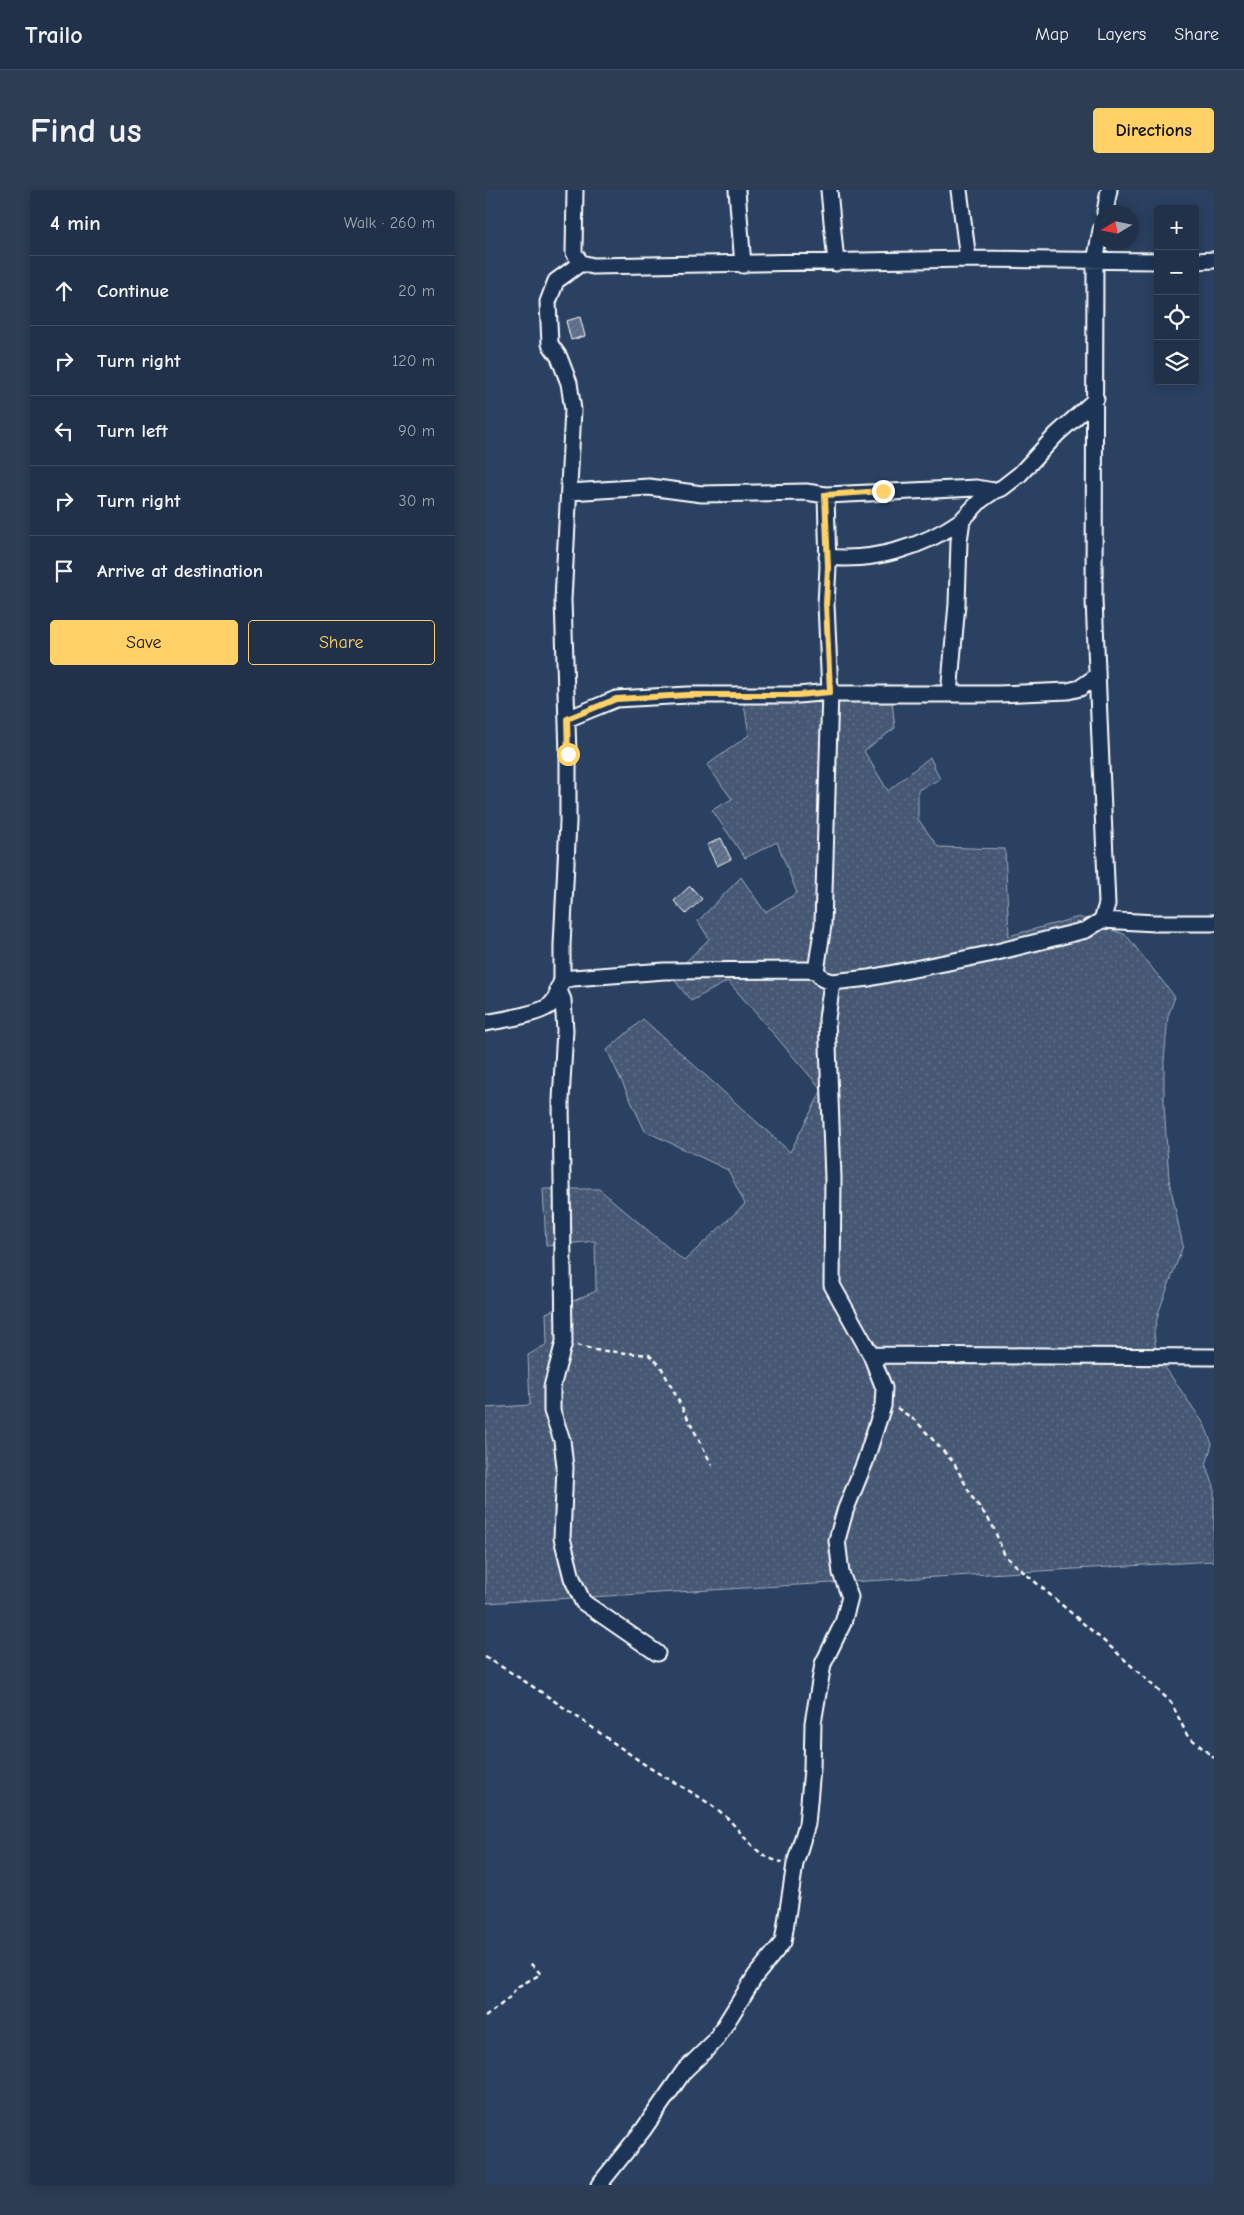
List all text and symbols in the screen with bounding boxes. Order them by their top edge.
text: Trailo [25,21,83,49]
text: Map [1035,24,1069,45]
text: Layers [1097,24,1146,45]
text: Share [1174,24,1219,45]
button: Directions [1093,108,1214,153]
text: Find us [30,110,142,151]
north arrow [1094,205,1139,250]
map controls [1154,205,1199,385]
button: + [1154,205,1199,250]
text: 4 min [50,211,101,235]
text: Walk · 260 m [344,214,435,232]
button: − [1154,250,1199,295]
icon: ahead [50,277,78,305]
text: Continue [97,280,169,302]
text: 20 m [398,282,435,300]
button: locate [1154,295,1199,340]
button: layers [1154,340,1199,385]
icon: right [50,347,78,375]
text: Turn right [97,350,181,372]
text: 120 m [392,352,435,370]
icon: left [50,417,78,445]
text: Turn left [97,420,168,442]
text: 90 m [398,422,435,440]
route end [872,480,895,503]
icon: right [50,487,78,515]
text: Turn right [97,490,181,512]
text: 30 m [399,492,435,510]
icon: arrive [50,557,78,585]
text: Arrive at destination [97,560,263,582]
button: Save [50,620,238,665]
button: Share [248,620,435,665]
route start [557,743,580,766]

